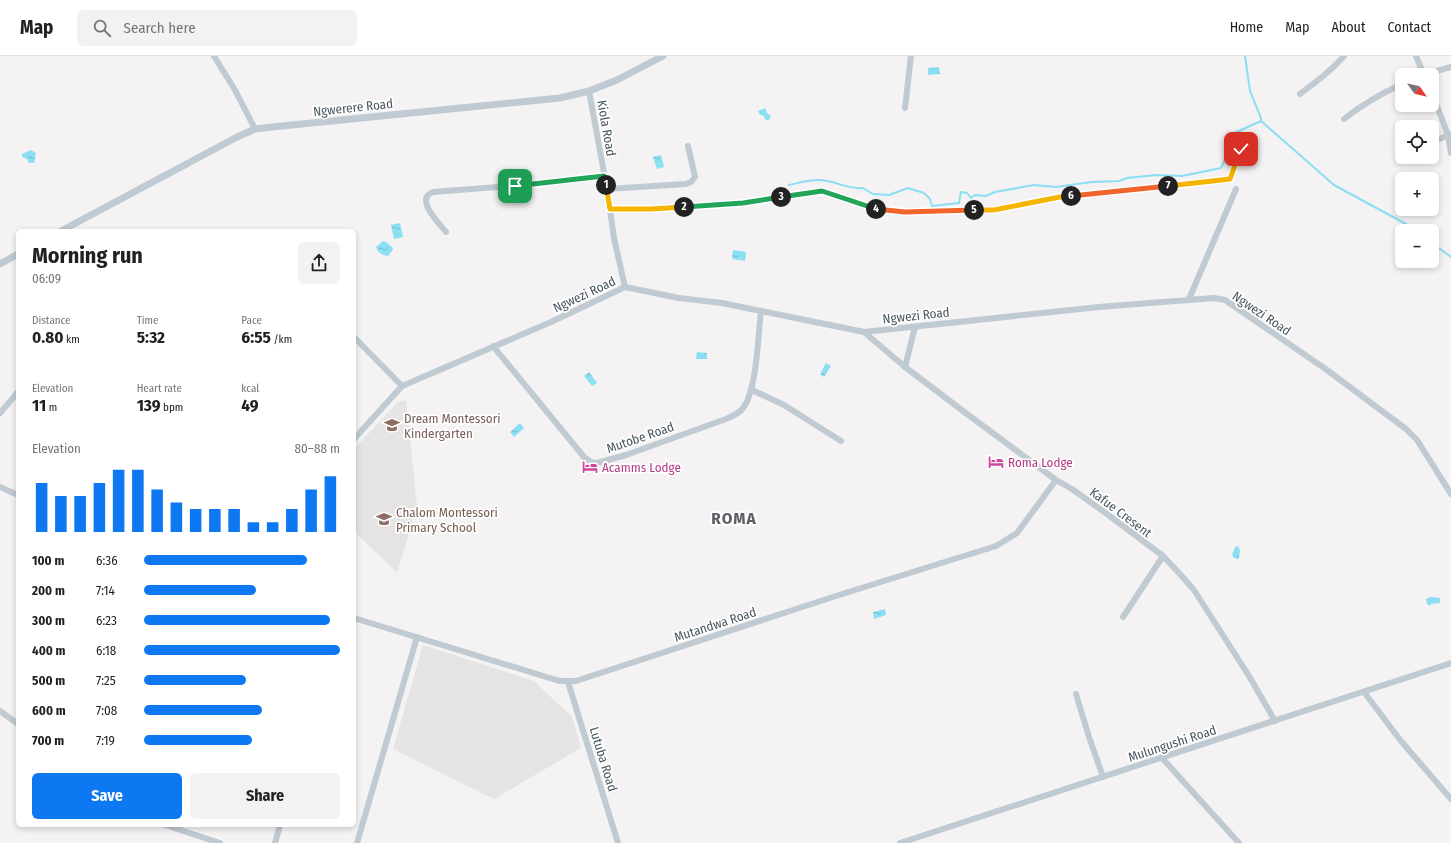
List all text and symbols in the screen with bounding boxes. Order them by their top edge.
search box [77,10,357,46]
text: Map [20,16,53,39]
icon: search [91,17,113,39]
text: Search here [123,19,196,37]
text: Home [1230,19,1263,36]
text: Map [1285,19,1309,36]
text: About [1331,19,1366,36]
text: Contact [1388,19,1431,36]
north arrow [1395,68,1439,112]
map controls [1395,68,1439,268]
street label: Ngwerere Road [312,96,394,119]
street label: Kiola Road [594,99,619,157]
button: locate [1395,120,1439,164]
pin [1224,132,1258,166]
icon: check [1230,138,1252,160]
pin [498,169,532,203]
button: + [1395,172,1439,216]
icon: arrive [504,175,526,197]
pin: 1 [596,175,616,195]
pin: 7 [1158,176,1178,196]
text: 1 [604,178,608,191]
text: 7 [1166,179,1170,192]
pin: 6 [1061,186,1081,206]
pin: 3 [771,187,791,207]
text: 6 [1068,189,1074,202]
text: 3 [778,190,784,203]
pin: 2 [674,197,694,217]
pin: 4 [866,199,886,219]
text: 2 [681,200,687,213]
pin: 5 [964,200,984,220]
text: 4 [873,202,879,215]
text: 5 [971,203,977,216]
button: − [1395,224,1439,268]
text: Morning run [32,242,143,269]
button: share [298,242,340,284]
text: 06:09 [32,271,61,286]
street label: Ngwezi Road [551,273,618,315]
street label: Ngwezi Road [1230,288,1294,338]
street label: Ngwezi Road [882,305,950,326]
text: Distance [32,314,71,327]
text: Time [137,314,158,327]
text: Pace [241,314,262,327]
text: 0.80 [32,327,63,348]
text: 5:32 [137,327,165,348]
text: 6:55 [241,327,271,348]
text: km [63,333,80,346]
text: /km [271,333,292,346]
text: Elevation [32,382,73,395]
text: Heart rate [137,382,182,395]
text: kcal [241,382,259,395]
text: 11 [32,395,46,416]
text: 139 [137,395,161,416]
text: 49 [241,395,259,416]
text: m [46,401,57,414]
text: bpm [161,401,183,414]
place label: Dream Montessori Kindergarten [404,411,501,441]
school or university icon: Dream Montessori Kindergarten [383,416,401,434]
street label: Mutobe Road [604,419,676,456]
text: Elevation [32,441,81,456]
text: 80–88 m [295,441,340,456]
hotel icon: Roma Lodge [987,453,1005,471]
place label: Roma Lodge [1008,455,1073,470]
hotel icon: Acamms Lodge [581,458,599,476]
place label: Acamms Lodge [602,460,681,475]
street label: Kafue Cresent [1087,484,1155,541]
place label: Chalom Montessori Primary School [396,505,498,535]
district label: ROMA [711,508,757,529]
school or university icon: Chalom Montessori Primary School [375,510,393,528]
text: 100 m [32,553,64,568]
text: 6:36 [96,553,118,568]
text: 200 m [32,583,65,598]
text: 7:14 [96,583,115,598]
street label: Mutandwa Road [672,604,758,645]
text: 300 m [32,613,65,628]
text: 6:23 [96,613,117,628]
text: 400 m [32,643,66,658]
text: 6:18 [96,643,116,658]
text: 500 m [32,673,65,688]
text: 7:25 [96,673,116,688]
text: 600 m [32,703,66,718]
text: 7:08 [96,703,117,718]
street label: Mulungushi Road [1126,722,1218,765]
street label: Lutuba Road [587,725,620,793]
text: 700 m [32,733,64,748]
text: 7:19 [96,733,115,748]
button: Save [32,773,182,819]
button: Share [190,773,340,819]

